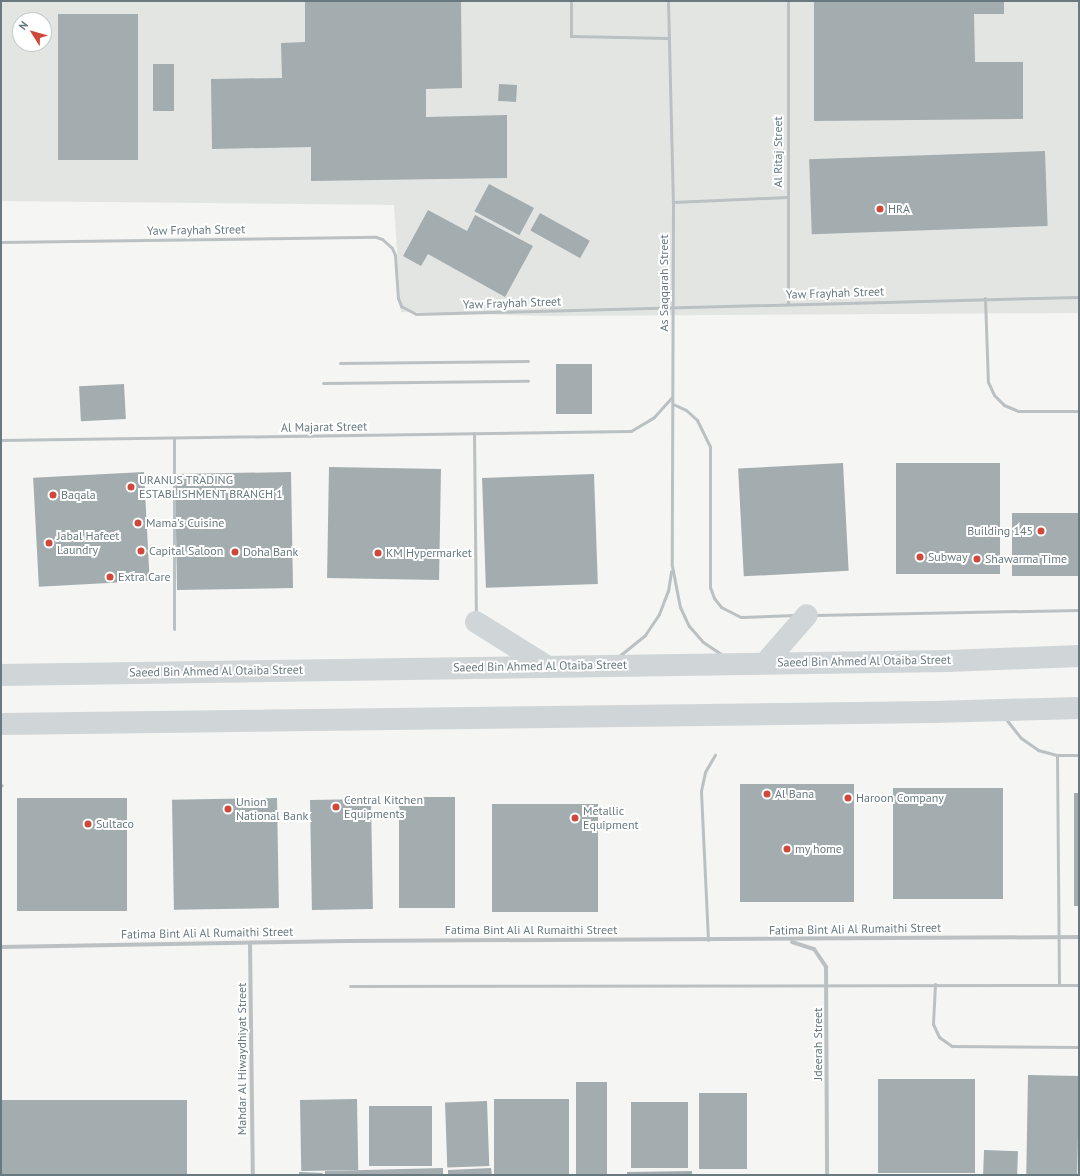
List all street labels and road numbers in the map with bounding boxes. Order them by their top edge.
street label: Al Ritaj Street [771,116,785,188]
street label: Yaw Frayhah Street [147,222,245,238]
street label: As Saqqarah Street [657,235,671,331]
street label: Yaw Frayhah Street [785,284,885,302]
street label: Yaw Frayhah Street [462,294,562,312]
street label: Al Majarat Street [281,419,367,435]
street label: Saeed Bin Ahmed Al Otaiba Street [777,652,951,670]
street label: Saeed Bin Ahmed Al Otaiba Street [453,657,627,675]
street label: Saeed Bin Ahmed Al Otaiba Street [129,662,303,680]
street label: Fatima Bint Ali Al Rumaithi Street [768,920,942,938]
street label: Fatima Bint Ali Al Rumaithi Street [444,923,618,937]
street label: Fatima Bint Ali Al Rumaithi Street [120,924,294,942]
street label: Mahdar Al Hiwaydhiyat Street [235,983,249,1135]
street label: Jdeerah Street [811,1008,825,1080]

